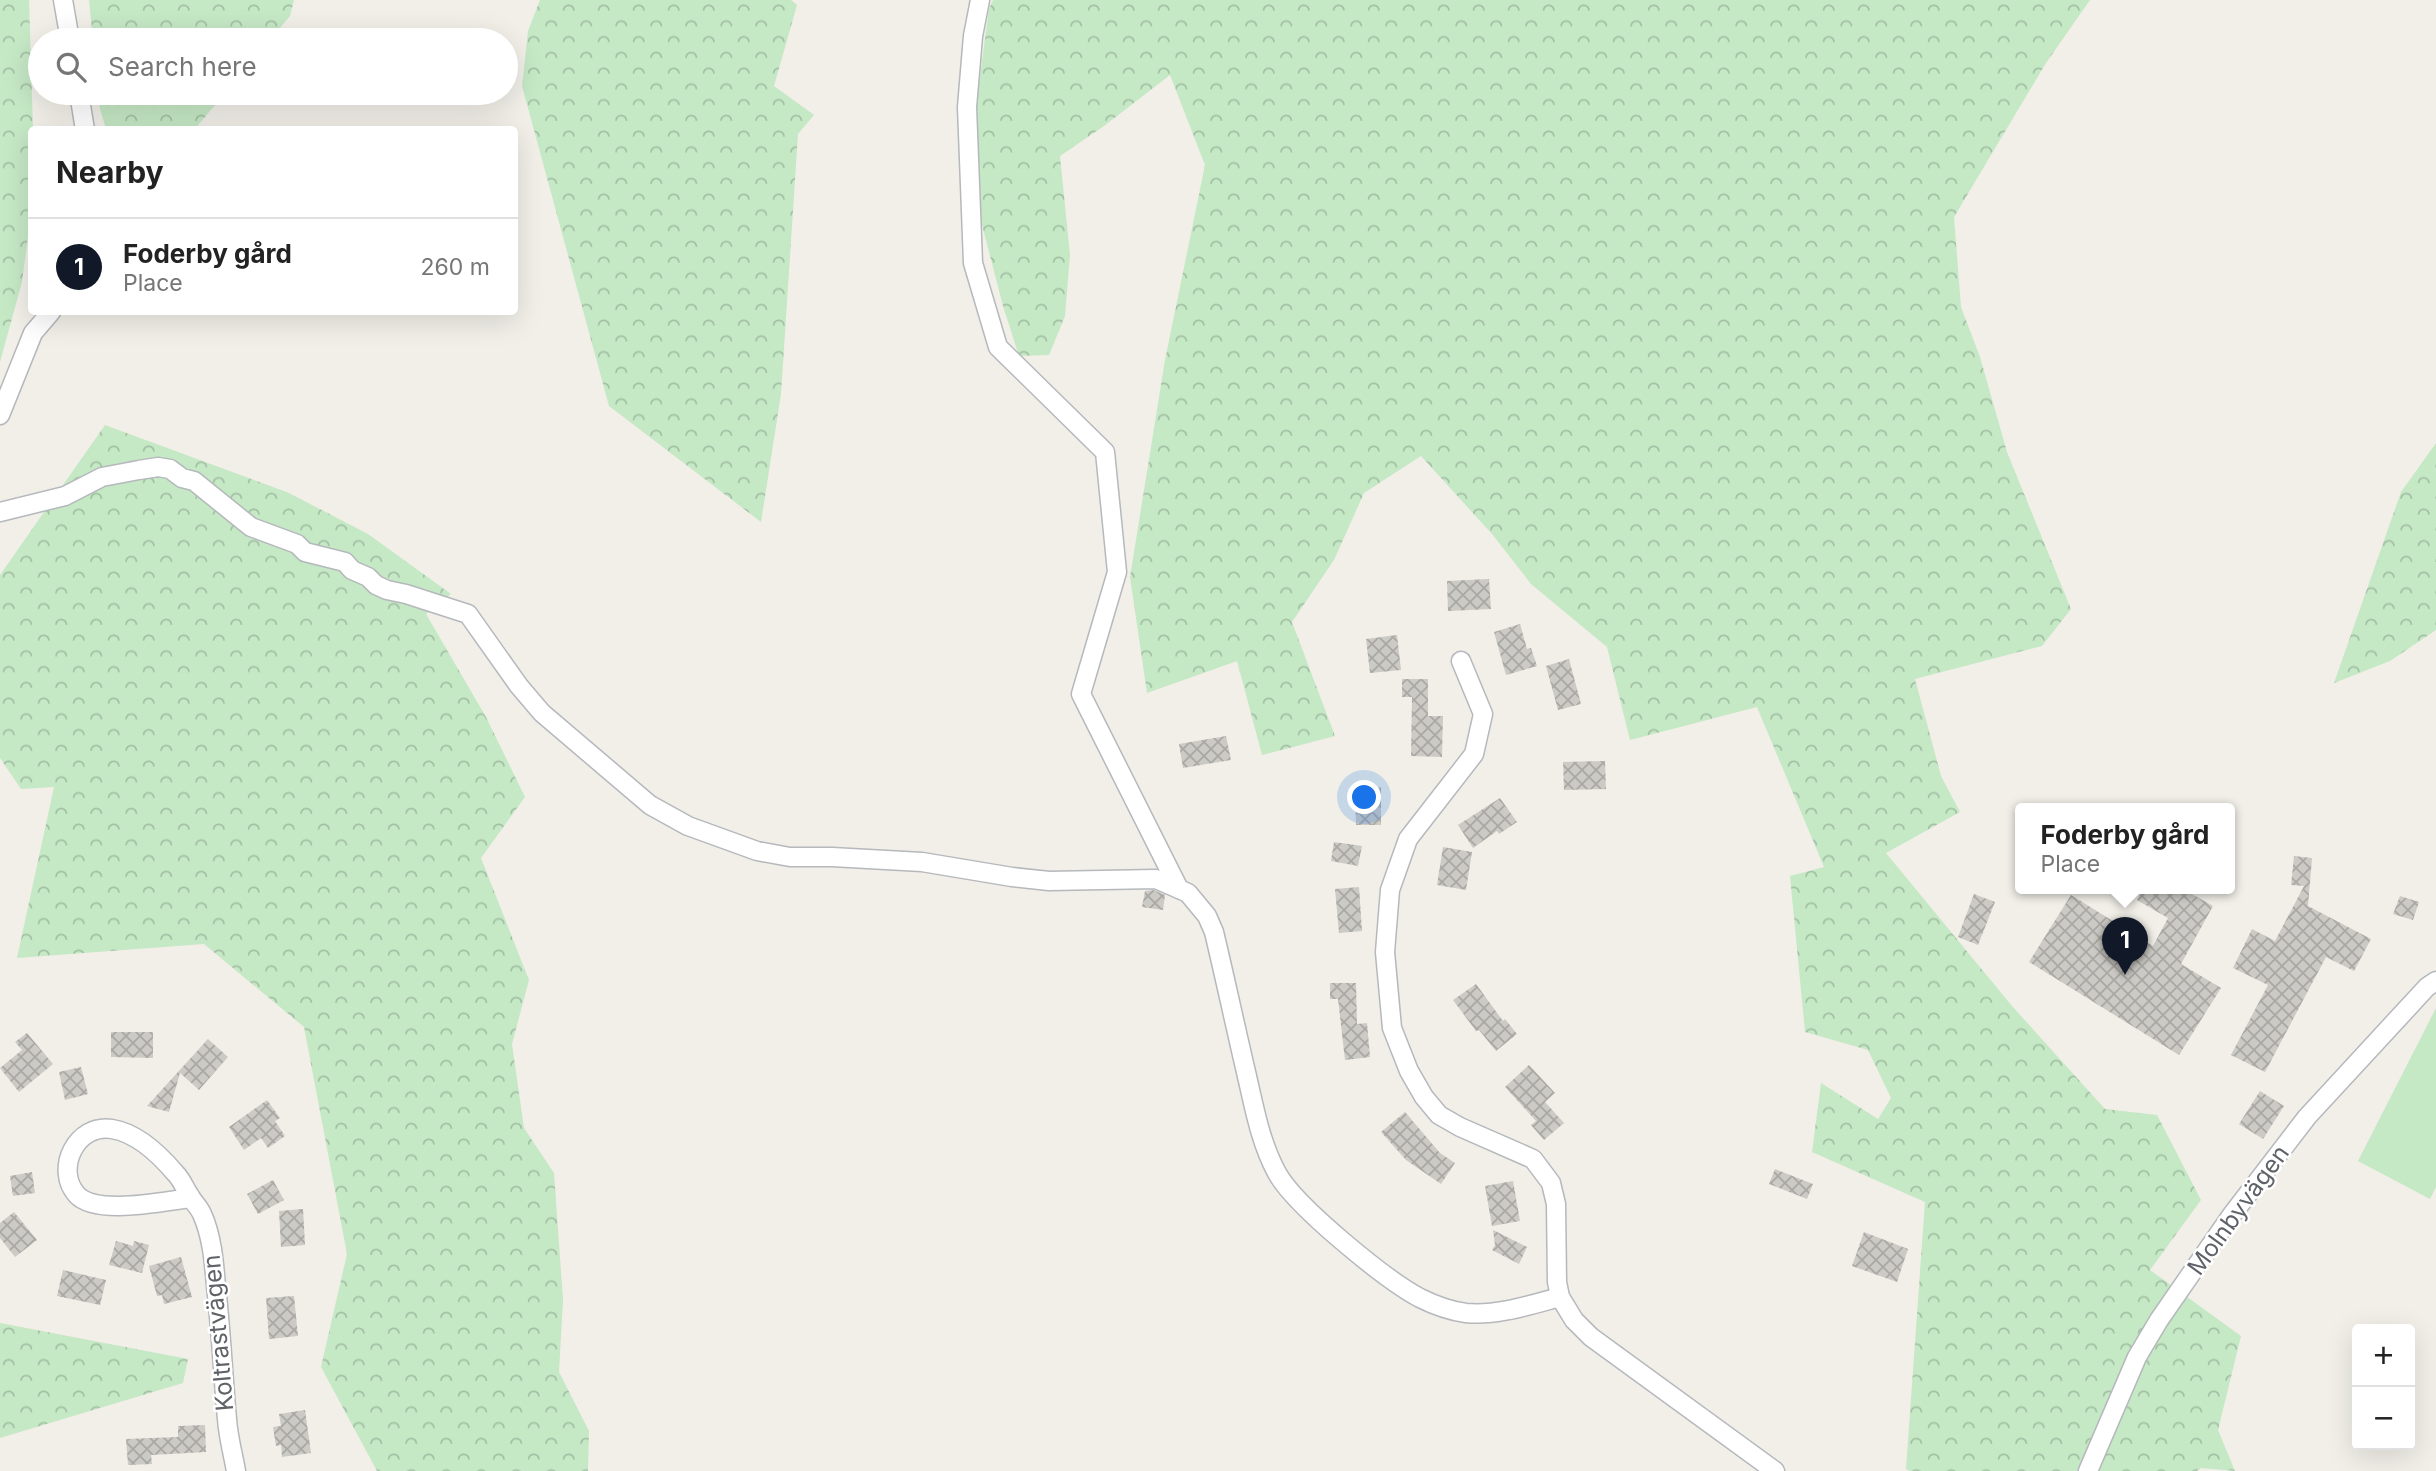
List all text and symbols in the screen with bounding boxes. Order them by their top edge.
search box [28,28,518,105]
icon: search [52,48,90,86]
text: Search here [108,51,257,82]
text: Nearby [56,154,164,190]
text: Foderby gård [123,238,292,269]
text: 1 [74,253,84,281]
text: 260 m [421,253,490,281]
text: Place [123,269,183,297]
your location [1347,780,1381,814]
popup [2015,803,2235,894]
text: Foderby gård [2041,819,2209,850]
text: Place [2041,850,2100,878]
pin: 1 [2102,917,2148,975]
street label: Molnbyvägen [2181,1139,2295,1281]
street label: Koltrastvägen [197,1254,239,1412]
map controls [2352,1324,2415,1450]
button: + [2352,1324,2415,1387]
button: − [2352,1387,2415,1450]

